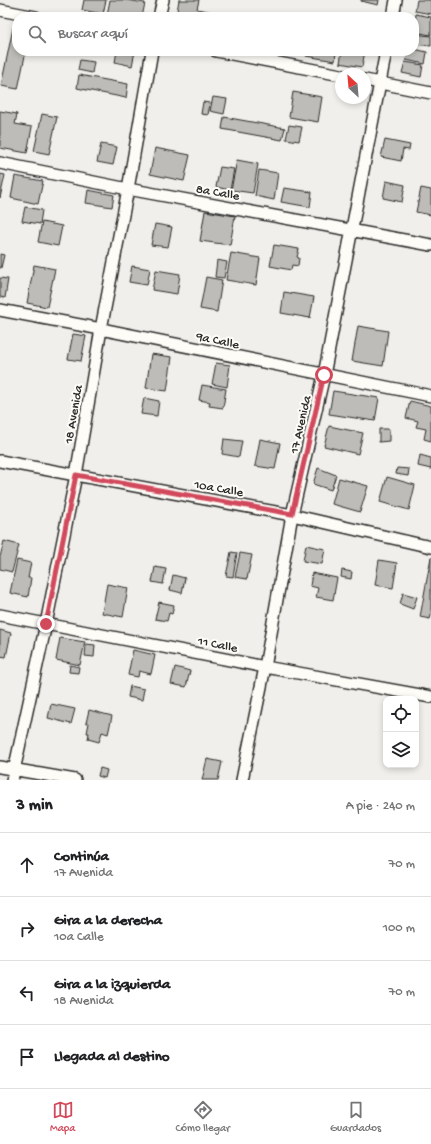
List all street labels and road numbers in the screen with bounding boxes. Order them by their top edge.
street label: 8a Calle [195,182,241,205]
street label: 9a Calle [194,329,241,353]
street label: 18 Avenida [62,383,87,446]
street label: 17 Avenida [287,393,316,456]
street label: 10a Calle [192,478,245,501]
street label: 11 Calle [195,634,239,657]

